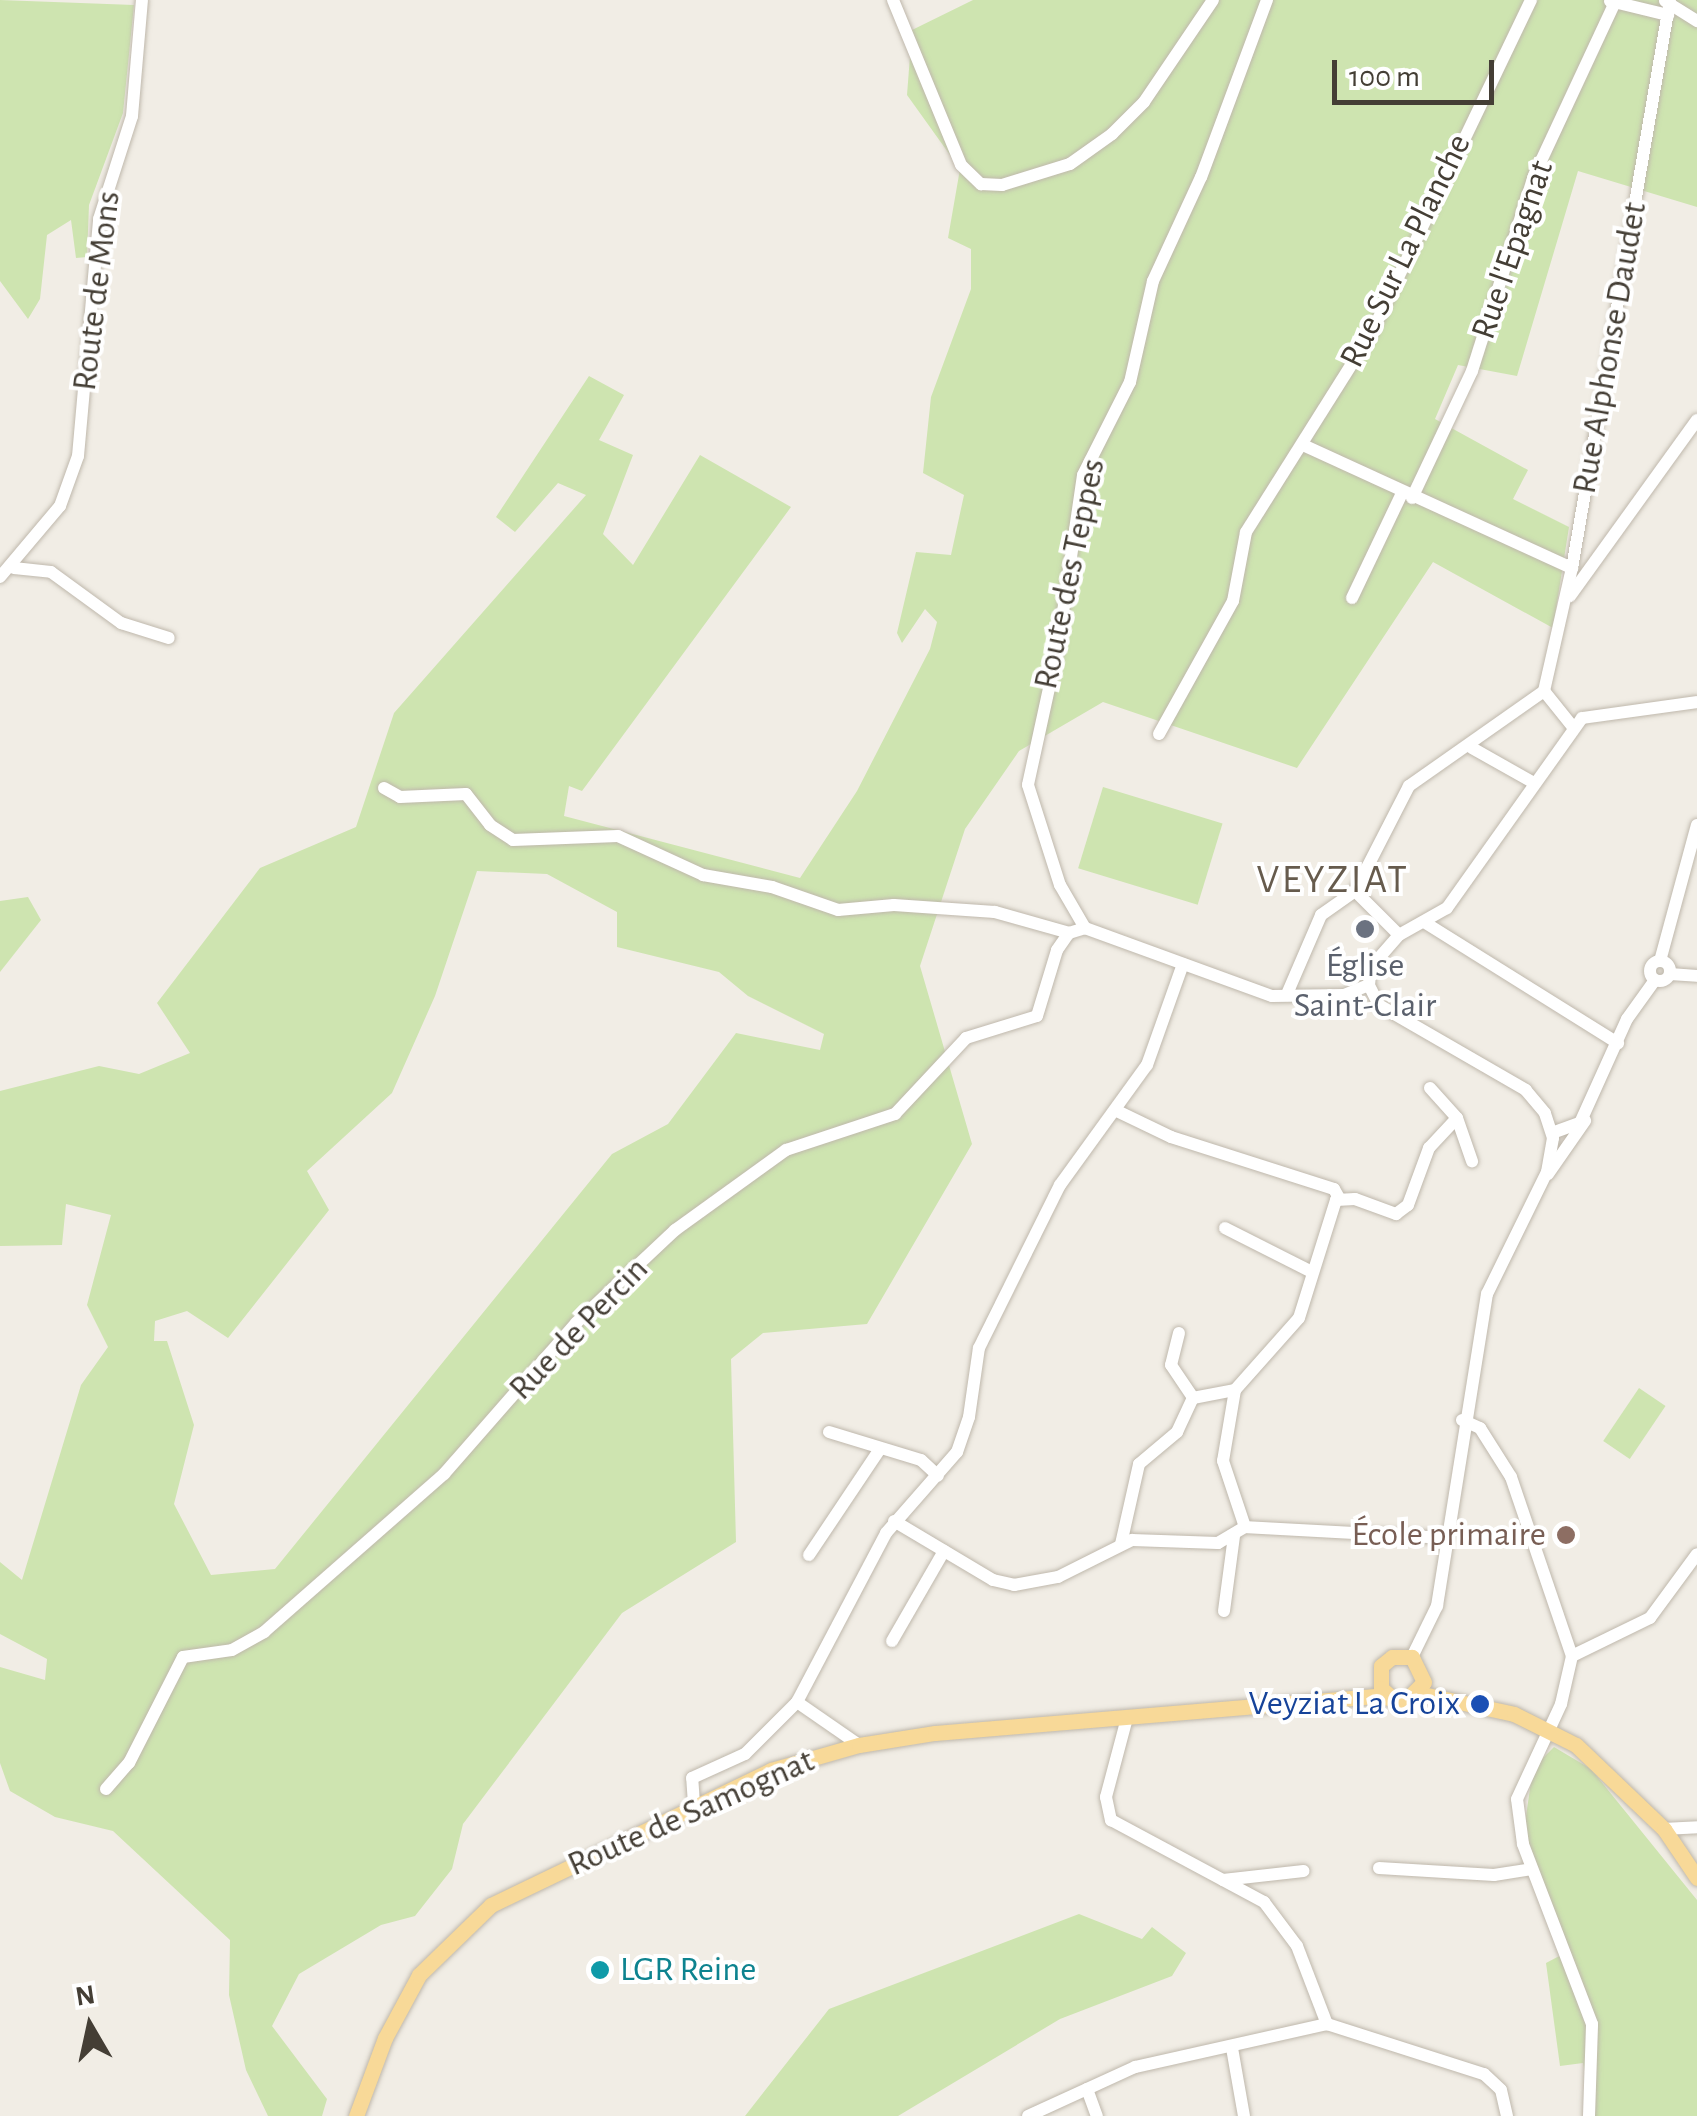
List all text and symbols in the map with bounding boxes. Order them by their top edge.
scale bar [1337,40,1500,102]
text: 100 m [1349,62,1420,92]
street label: Rue Sur La Planche [1331,127,1481,375]
street label: Rue l'Epagnat [1463,155,1563,345]
street label: Route de Mons [64,189,130,393]
street label: Rue Alphonse Daudet [1564,199,1656,497]
street label: Route des Teppes [1025,455,1115,693]
district label: VEYZIAT [1257,856,1409,904]
marker: Église Saint-Clair [1354,918,1376,940]
place label: Église Saint-Clair [1294,945,1436,1027]
street label: Rue de Percin [500,1249,658,1409]
place label: École primaire [1352,1514,1546,1556]
marker: École primaire [1555,1524,1577,1546]
place label: Veyziat La Croix [1249,1683,1460,1725]
marker: Veyziat La Croix [1469,1693,1491,1715]
street label: Route de Samognat [561,1740,821,1886]
place label: LGR Reine [620,1949,756,1991]
marker: LGR Reine [589,1959,611,1981]
north arrow [40,1976,140,2076]
text: N [74,1981,97,2012]

